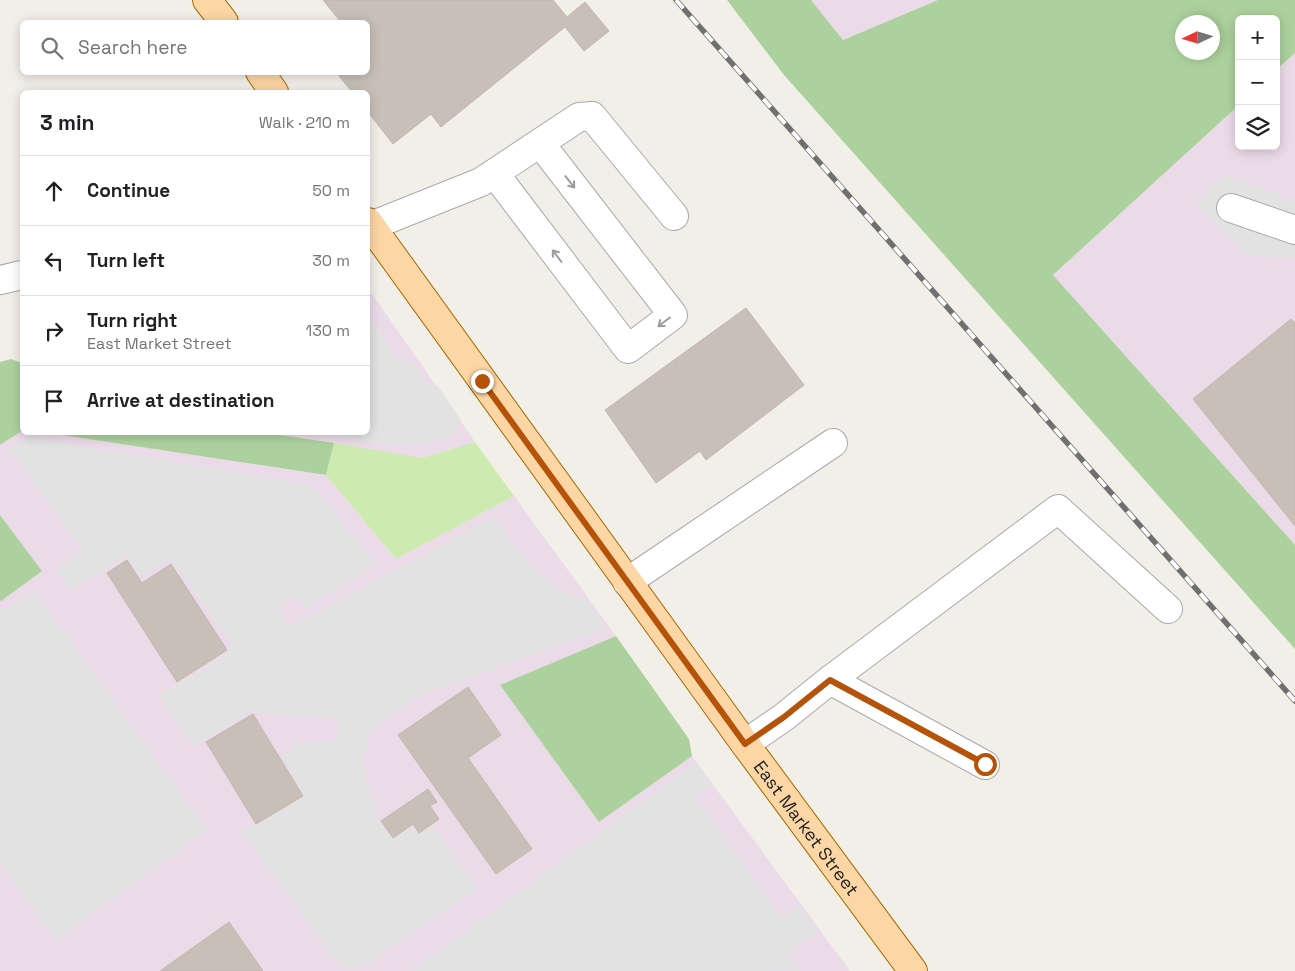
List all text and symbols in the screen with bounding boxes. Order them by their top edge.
north arrow [1175,15,1220,60]
map controls [1235,15,1280,150]
button: + [1235,15,1280,60]
search box [20,20,370,75]
icon: search [38,34,66,62]
text: Search here [78,35,188,60]
button: − [1235,60,1280,105]
button: layers [1235,105,1280,150]
text: 3 min [40,109,95,136]
text: Walk · 210 m [259,112,350,133]
one-way arrow [565,175,575,189]
icon: ahead [40,177,68,205]
text: Continue [87,178,170,203]
text: 50 m [312,180,350,201]
icon: left [40,247,68,275]
text: Turn left [87,248,165,273]
text: 30 m [312,250,350,271]
one-way arrow [552,250,563,263]
text: Turn right [87,308,177,333]
icon: right [40,317,68,345]
one-way arrow [657,317,671,327]
text: 130 m [306,320,350,341]
text: East Market Street [87,333,232,354]
route end [471,370,494,393]
icon: arrive [40,387,68,415]
text: Arrive at destination [87,388,275,413]
route start [974,753,997,776]
street label: East Market Street [749,755,865,900]

